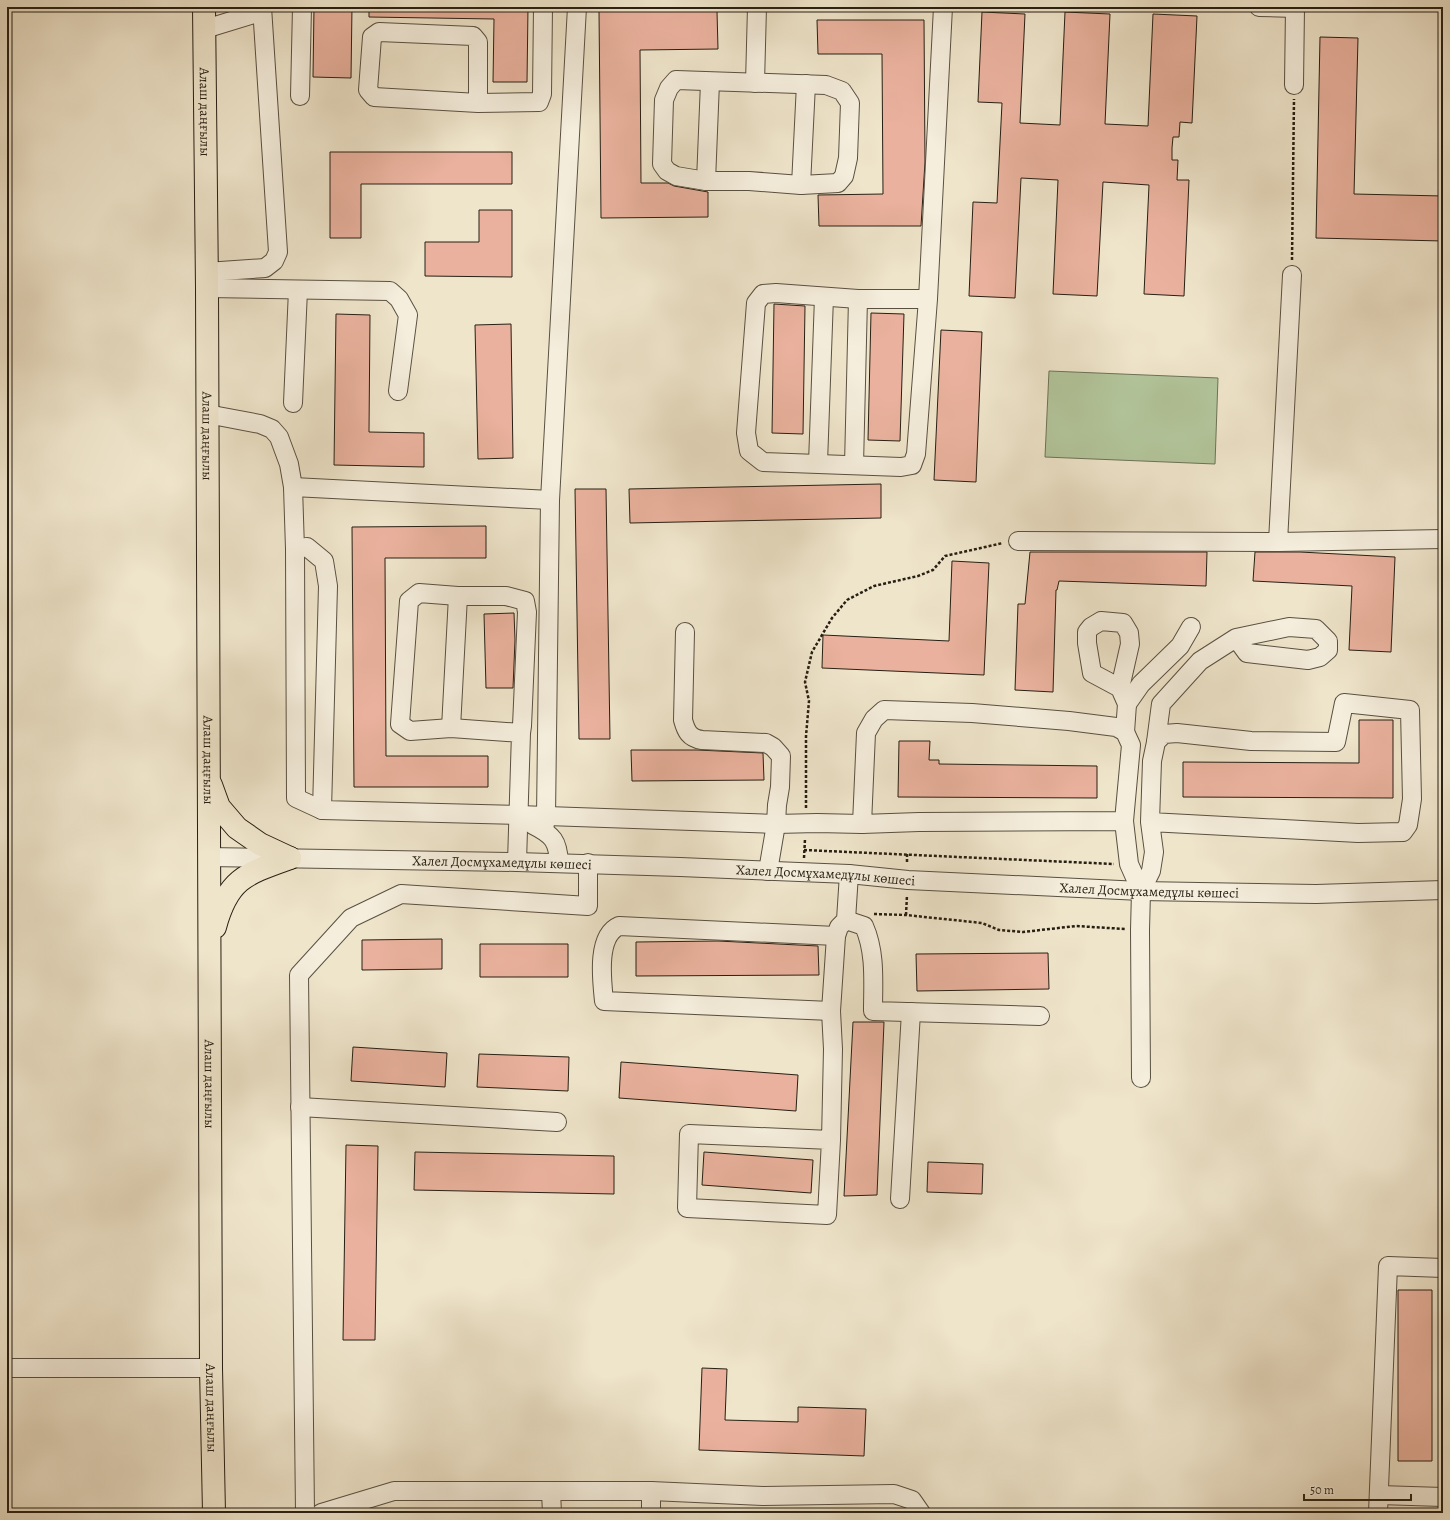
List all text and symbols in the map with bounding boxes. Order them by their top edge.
street label: Алаш даңғылы [195,66,215,157]
street label: Алаш даңғылы [197,390,217,481]
street label: Алаш даңғылы [199,714,218,805]
street label: Халел Досмұхамедұлы көшесі [412,851,592,874]
street label: Халел Досмұхамедұлы көшесі [736,860,916,890]
street label: Халел Досмұхамедұлы көшесі [1059,878,1239,903]
street label: Алаш даңғылы [200,1038,219,1129]
street label: Алаш даңғылы [201,1362,222,1453]
scale bar [1304,1476,1411,1502]
text: 50 m [1310,1482,1334,1498]

